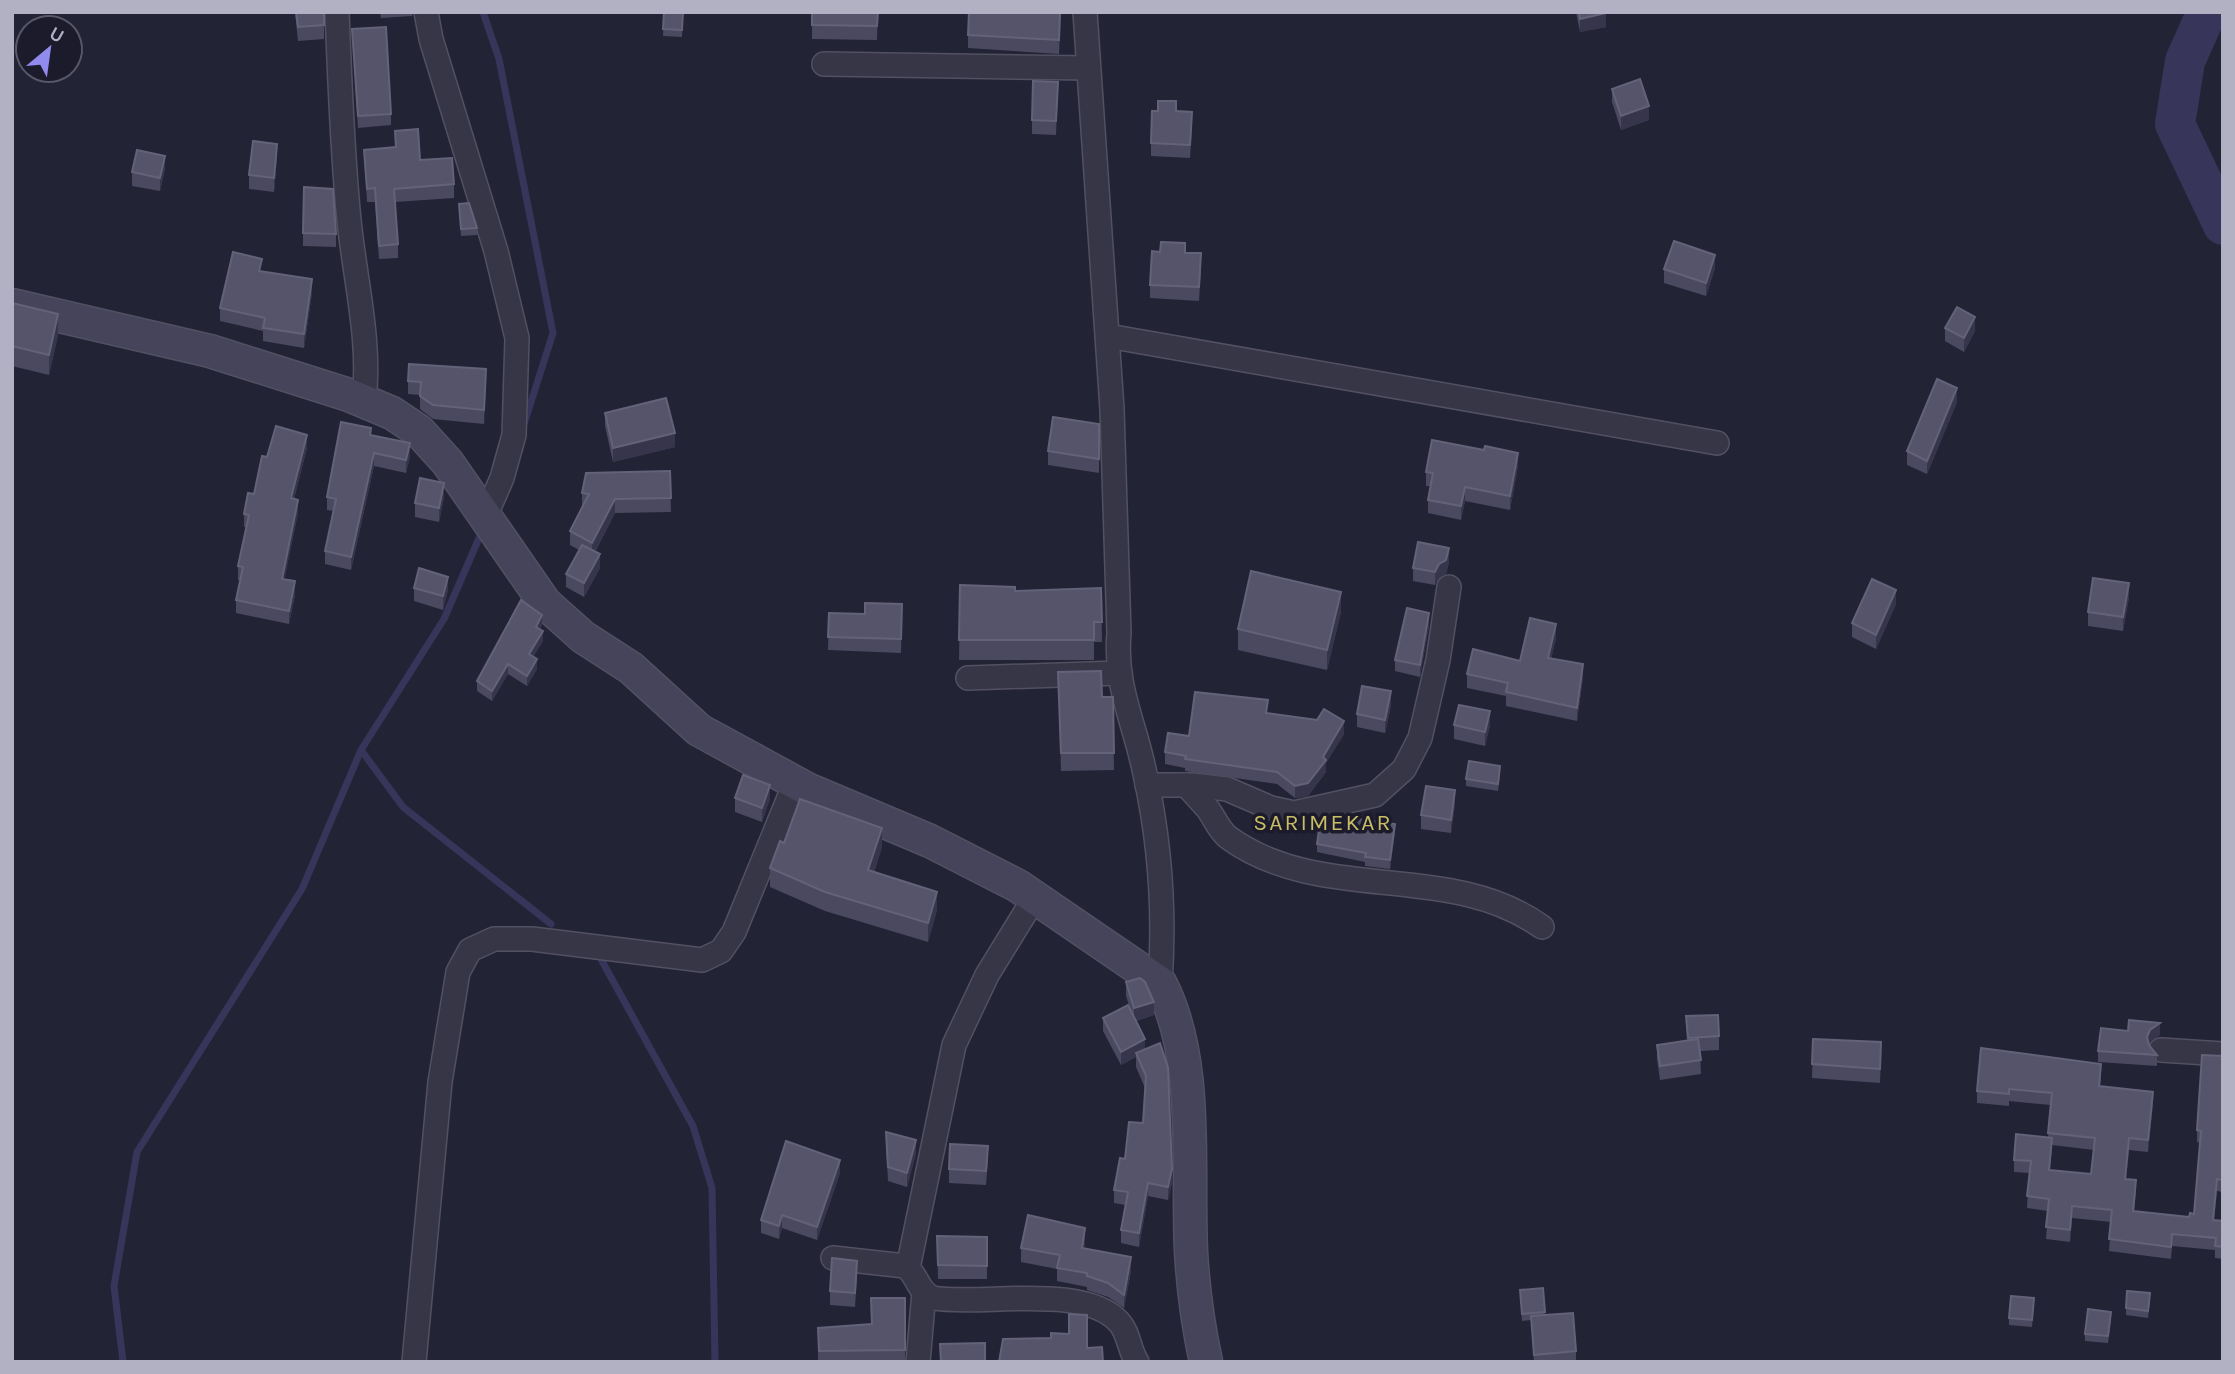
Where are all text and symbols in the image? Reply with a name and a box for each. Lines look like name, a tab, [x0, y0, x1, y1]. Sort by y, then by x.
north arrow	[14, 14, 84, 84]
text: U	[46, 22, 68, 48]
district label: SARIMEKAR	[1253, 809, 1393, 836]

